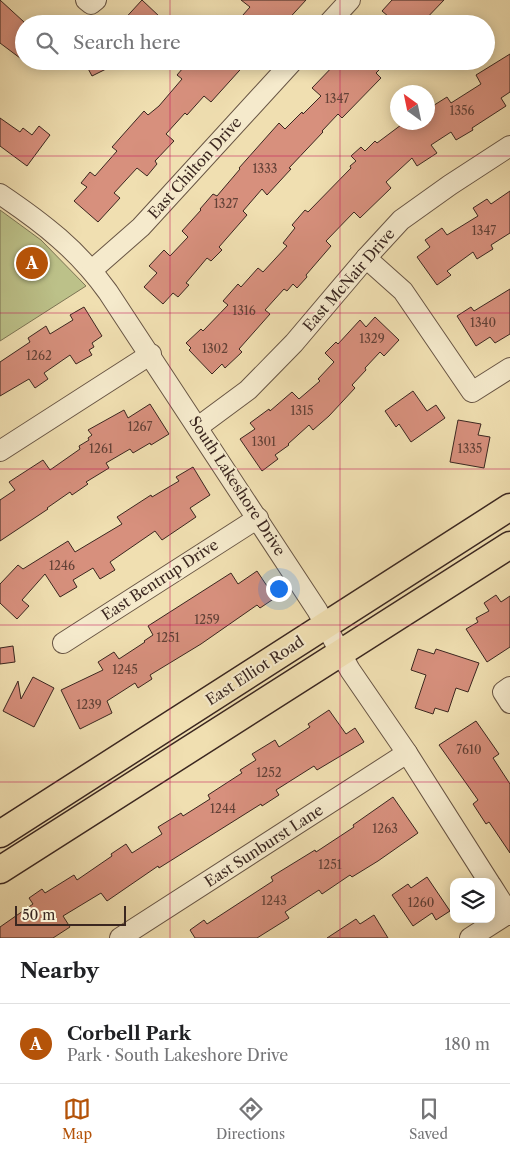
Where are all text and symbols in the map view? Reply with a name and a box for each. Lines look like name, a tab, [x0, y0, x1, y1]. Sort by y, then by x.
search box	[15, 15, 495, 70]
icon: search	[33, 29, 61, 57]
text: Search here	[73, 31, 181, 54]
north arrow	[390, 85, 435, 130]
house number: 1347	[325, 91, 349, 106]
house number: 1356	[449, 103, 475, 118]
street label: East Chilton Drive	[144, 113, 245, 223]
house number: 1333	[253, 161, 277, 176]
house number: 1327	[214, 196, 238, 211]
house number: 1347	[472, 223, 496, 238]
street label: East McNair Drive	[299, 224, 398, 335]
pin: A	[16, 244, 48, 282]
house number: 1316	[232, 303, 256, 318]
house number: 1340	[470, 315, 496, 330]
house number: 1329	[359, 331, 385, 346]
house number: 1302	[202, 341, 228, 356]
house number: 1262	[26, 348, 52, 363]
house number: 1315	[290, 403, 314, 418]
street label: South Lakeshore Drive	[185, 412, 290, 559]
house number: 1267	[128, 419, 152, 434]
house number: 1301	[252, 434, 276, 449]
house number: 1261	[89, 441, 113, 456]
house number: 1335	[458, 441, 482, 456]
street label: East Bentrup Drive	[98, 535, 222, 624]
house number: 1246	[49, 558, 75, 573]
your location	[266, 576, 292, 602]
house number: 1259	[194, 612, 220, 627]
house number: 1251	[156, 630, 180, 645]
street label: East Elliot Road	[202, 632, 307, 709]
house number: 1245	[112, 662, 138, 677]
house number: 1239	[76, 697, 102, 712]
house number: 7610	[456, 742, 482, 757]
house number: 1252	[256, 765, 282, 780]
street label: East Sunburst Lane	[201, 800, 327, 891]
house number: 1244	[210, 801, 236, 816]
house number: 1263	[372, 821, 398, 836]
house number: 1251	[318, 857, 342, 872]
map controls	[450, 878, 495, 923]
button: layers	[450, 878, 495, 923]
house number: 1243	[261, 893, 287, 908]
house number: 1260	[408, 895, 434, 910]
scale bar	[15, 903, 126, 926]
text: 50 m	[22, 906, 55, 924]
text: Nearby	[20, 958, 99, 983]
text: Corbell Park	[67, 1022, 191, 1045]
text: A	[30, 1034, 42, 1054]
text: 180 m	[444, 1034, 490, 1054]
text: Park · South Lakeshore Drive	[67, 1045, 288, 1065]
tab: Map	[62, 1095, 92, 1143]
tab: Directions	[216, 1095, 285, 1143]
tab: Saved	[409, 1095, 448, 1143]

